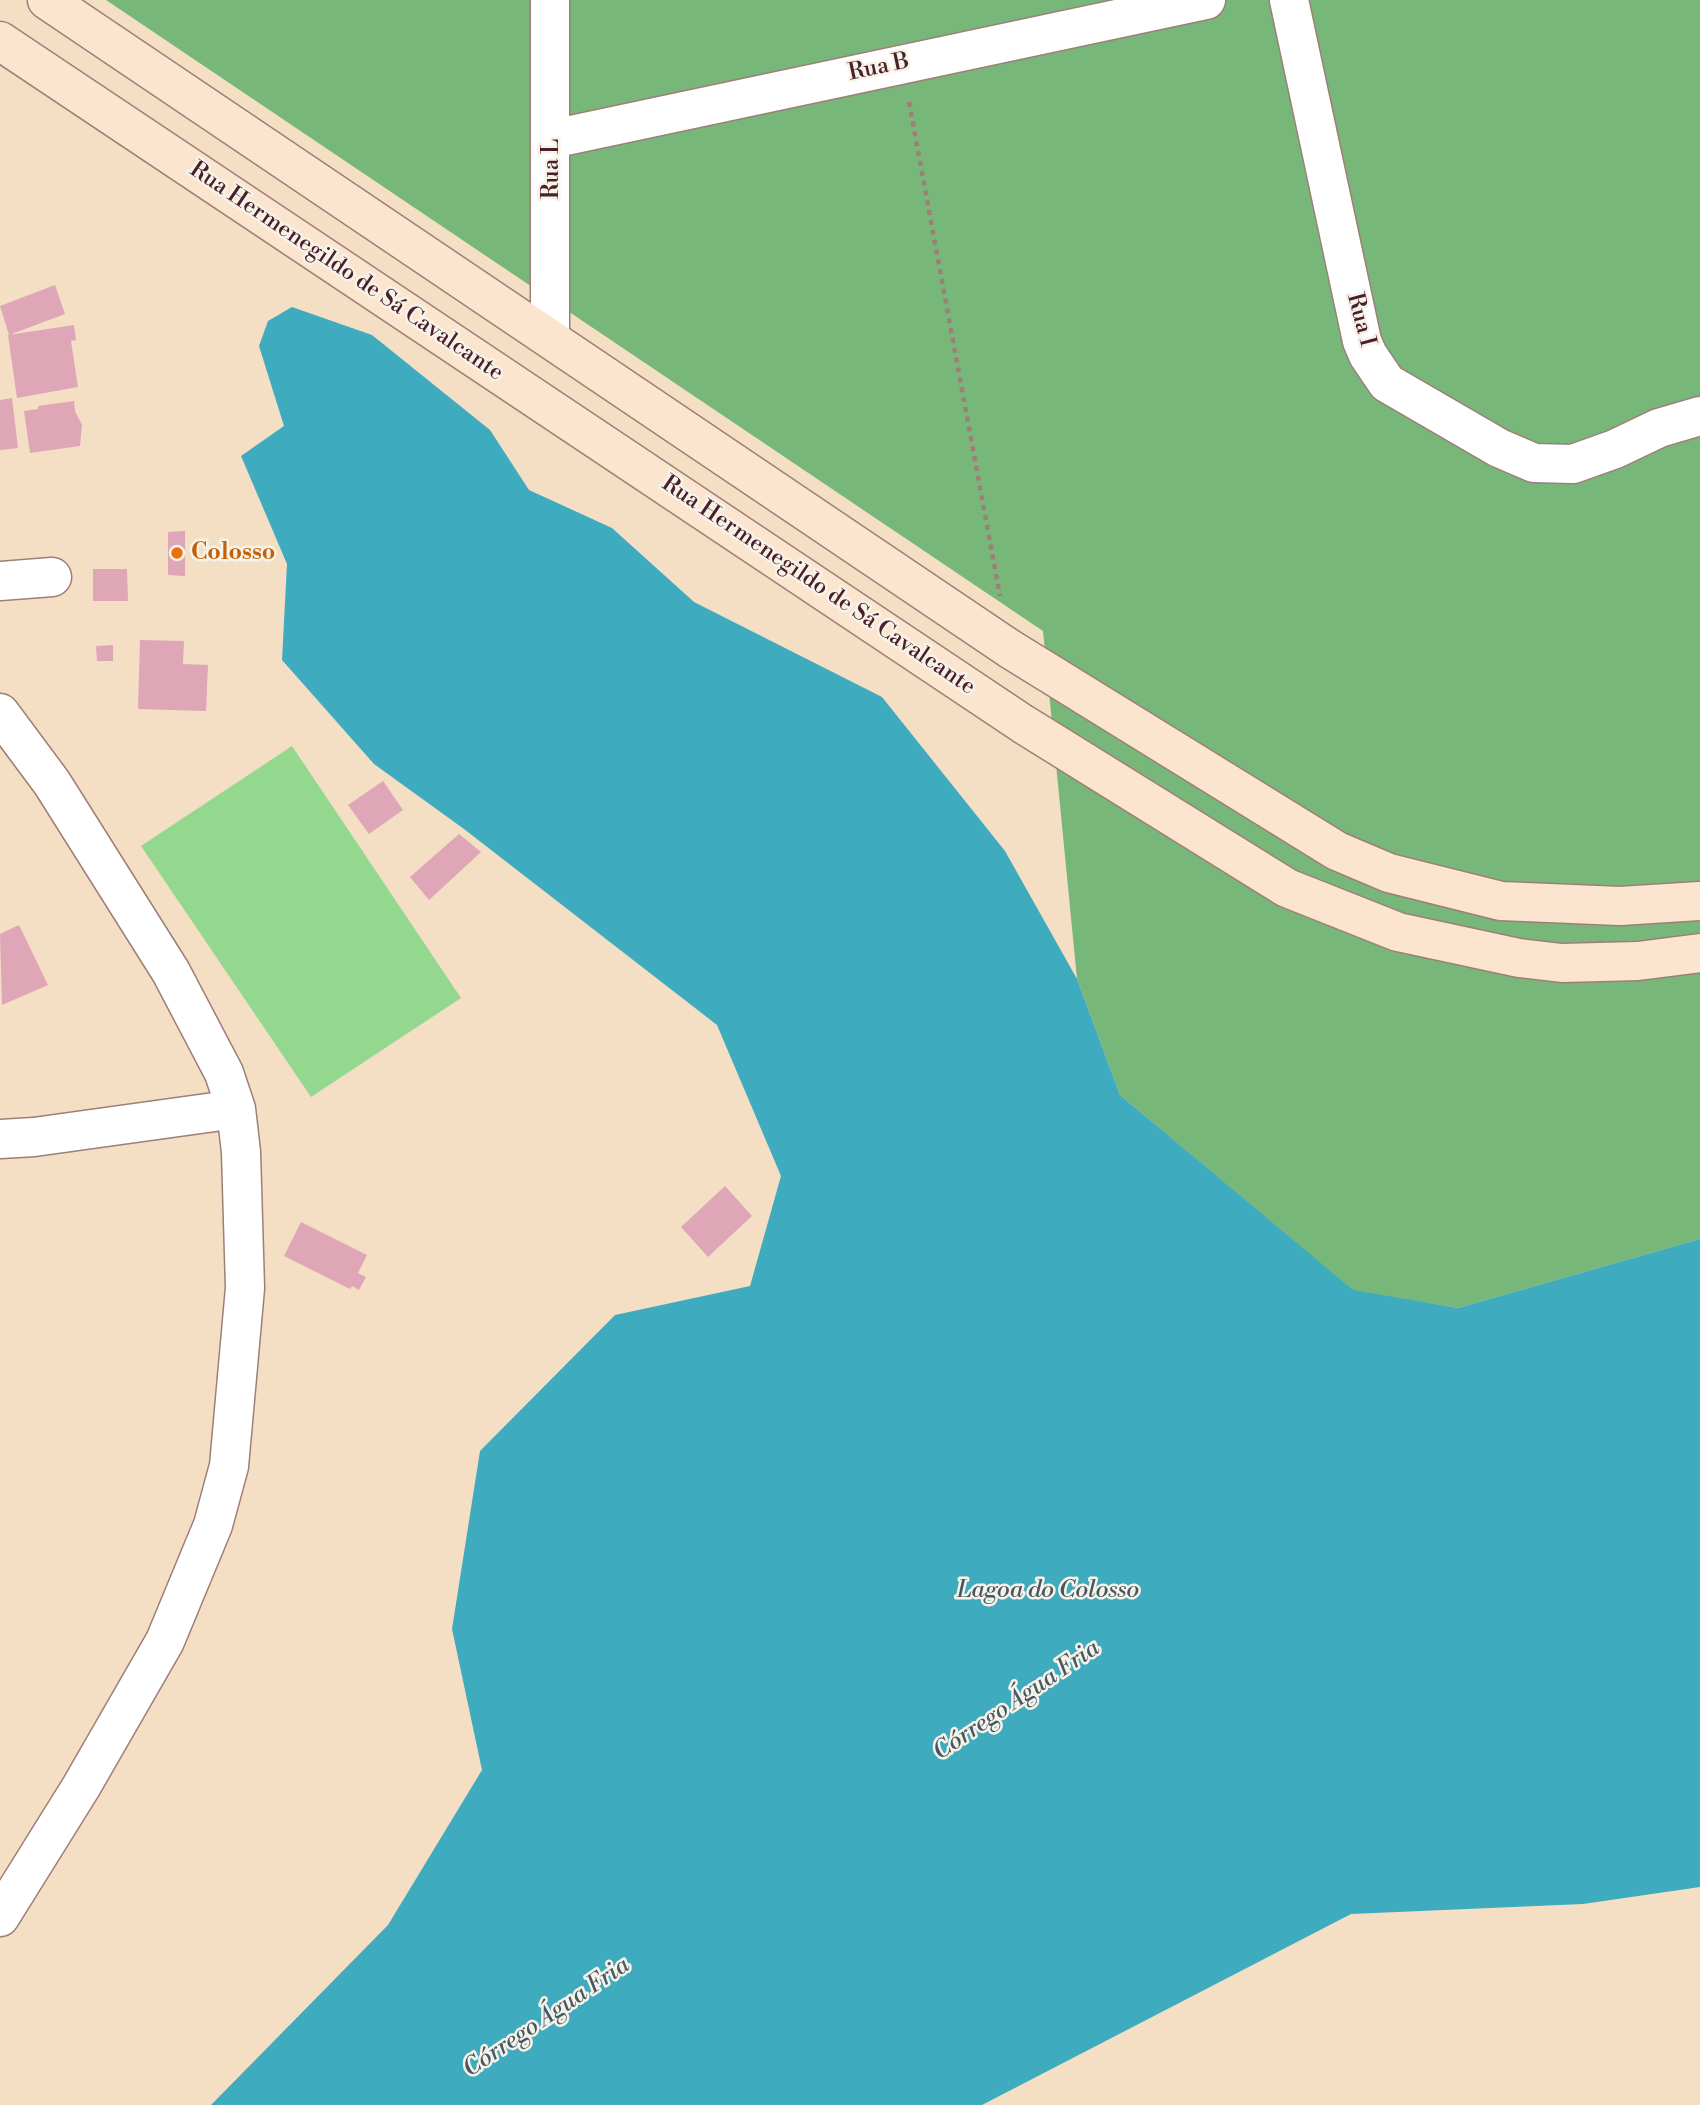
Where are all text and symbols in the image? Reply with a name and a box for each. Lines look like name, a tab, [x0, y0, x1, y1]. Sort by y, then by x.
street label: Rua B	[846, 48, 912, 88]
street label: Rua L	[538, 139, 566, 199]
street label: Rua Hermenegildo de Sá Cavalcante	[184, 156, 508, 388]
street label: Rua I	[1340, 290, 1380, 350]
street label: Rua Hermenegildo de Sá Cavalcante	[656, 470, 980, 702]
place label: Colosso	[191, 539, 275, 567]
marker: Colosso	[169, 545, 185, 561]
water label: Lagoa do Colosso	[957, 1577, 1139, 1605]
water label: Córrego Água Fria	[928, 1635, 1106, 1767]
water label: Córrego Água Fria	[458, 1952, 636, 2084]

